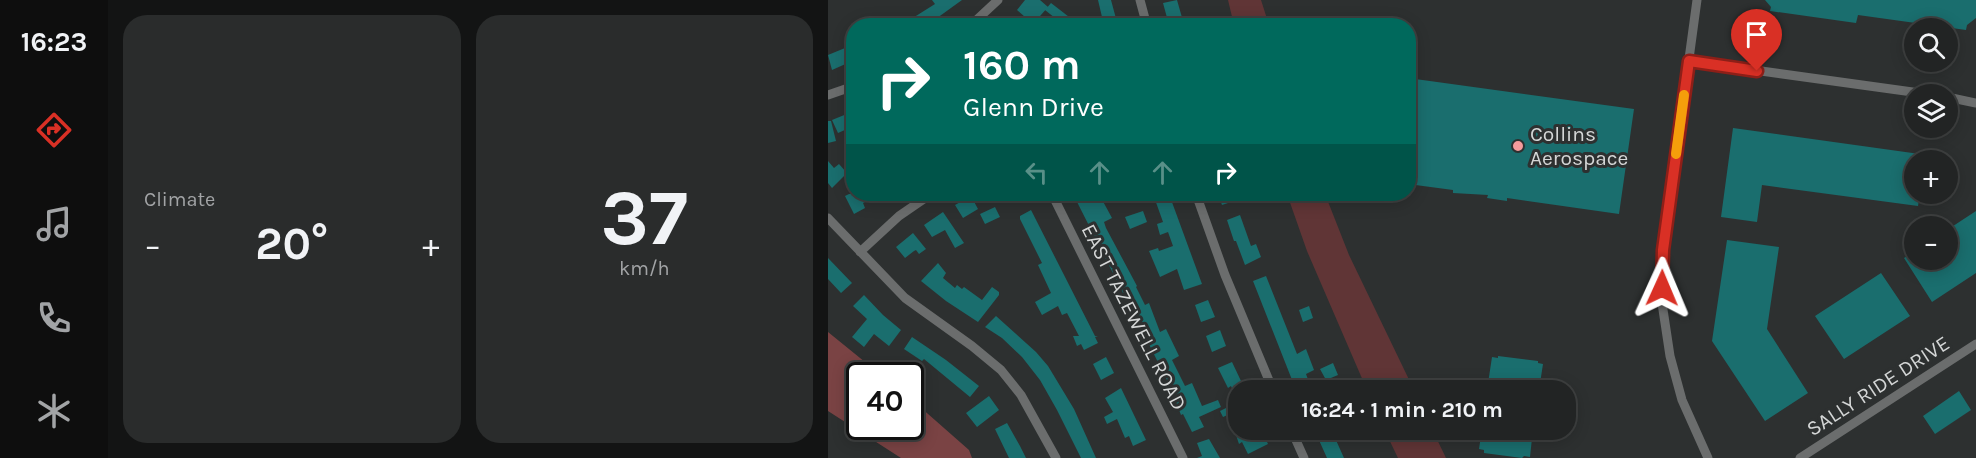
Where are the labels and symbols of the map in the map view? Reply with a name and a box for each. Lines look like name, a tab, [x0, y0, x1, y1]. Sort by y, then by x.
pin	[1731, 9, 1782, 71]
place label: Collins Aerospace	[1530, 122, 1628, 170]
marker: Collins Aerospace	[1511, 139, 1525, 153]
street label: EAST TAZEWELL ROAD	[1077, 220, 1191, 414]
position arrow	[1630, 256, 1694, 320]
street label: SALLY RIDE DRIVE	[1802, 331, 1954, 441]
speed limit sign: 40	[846, 362, 924, 440]

